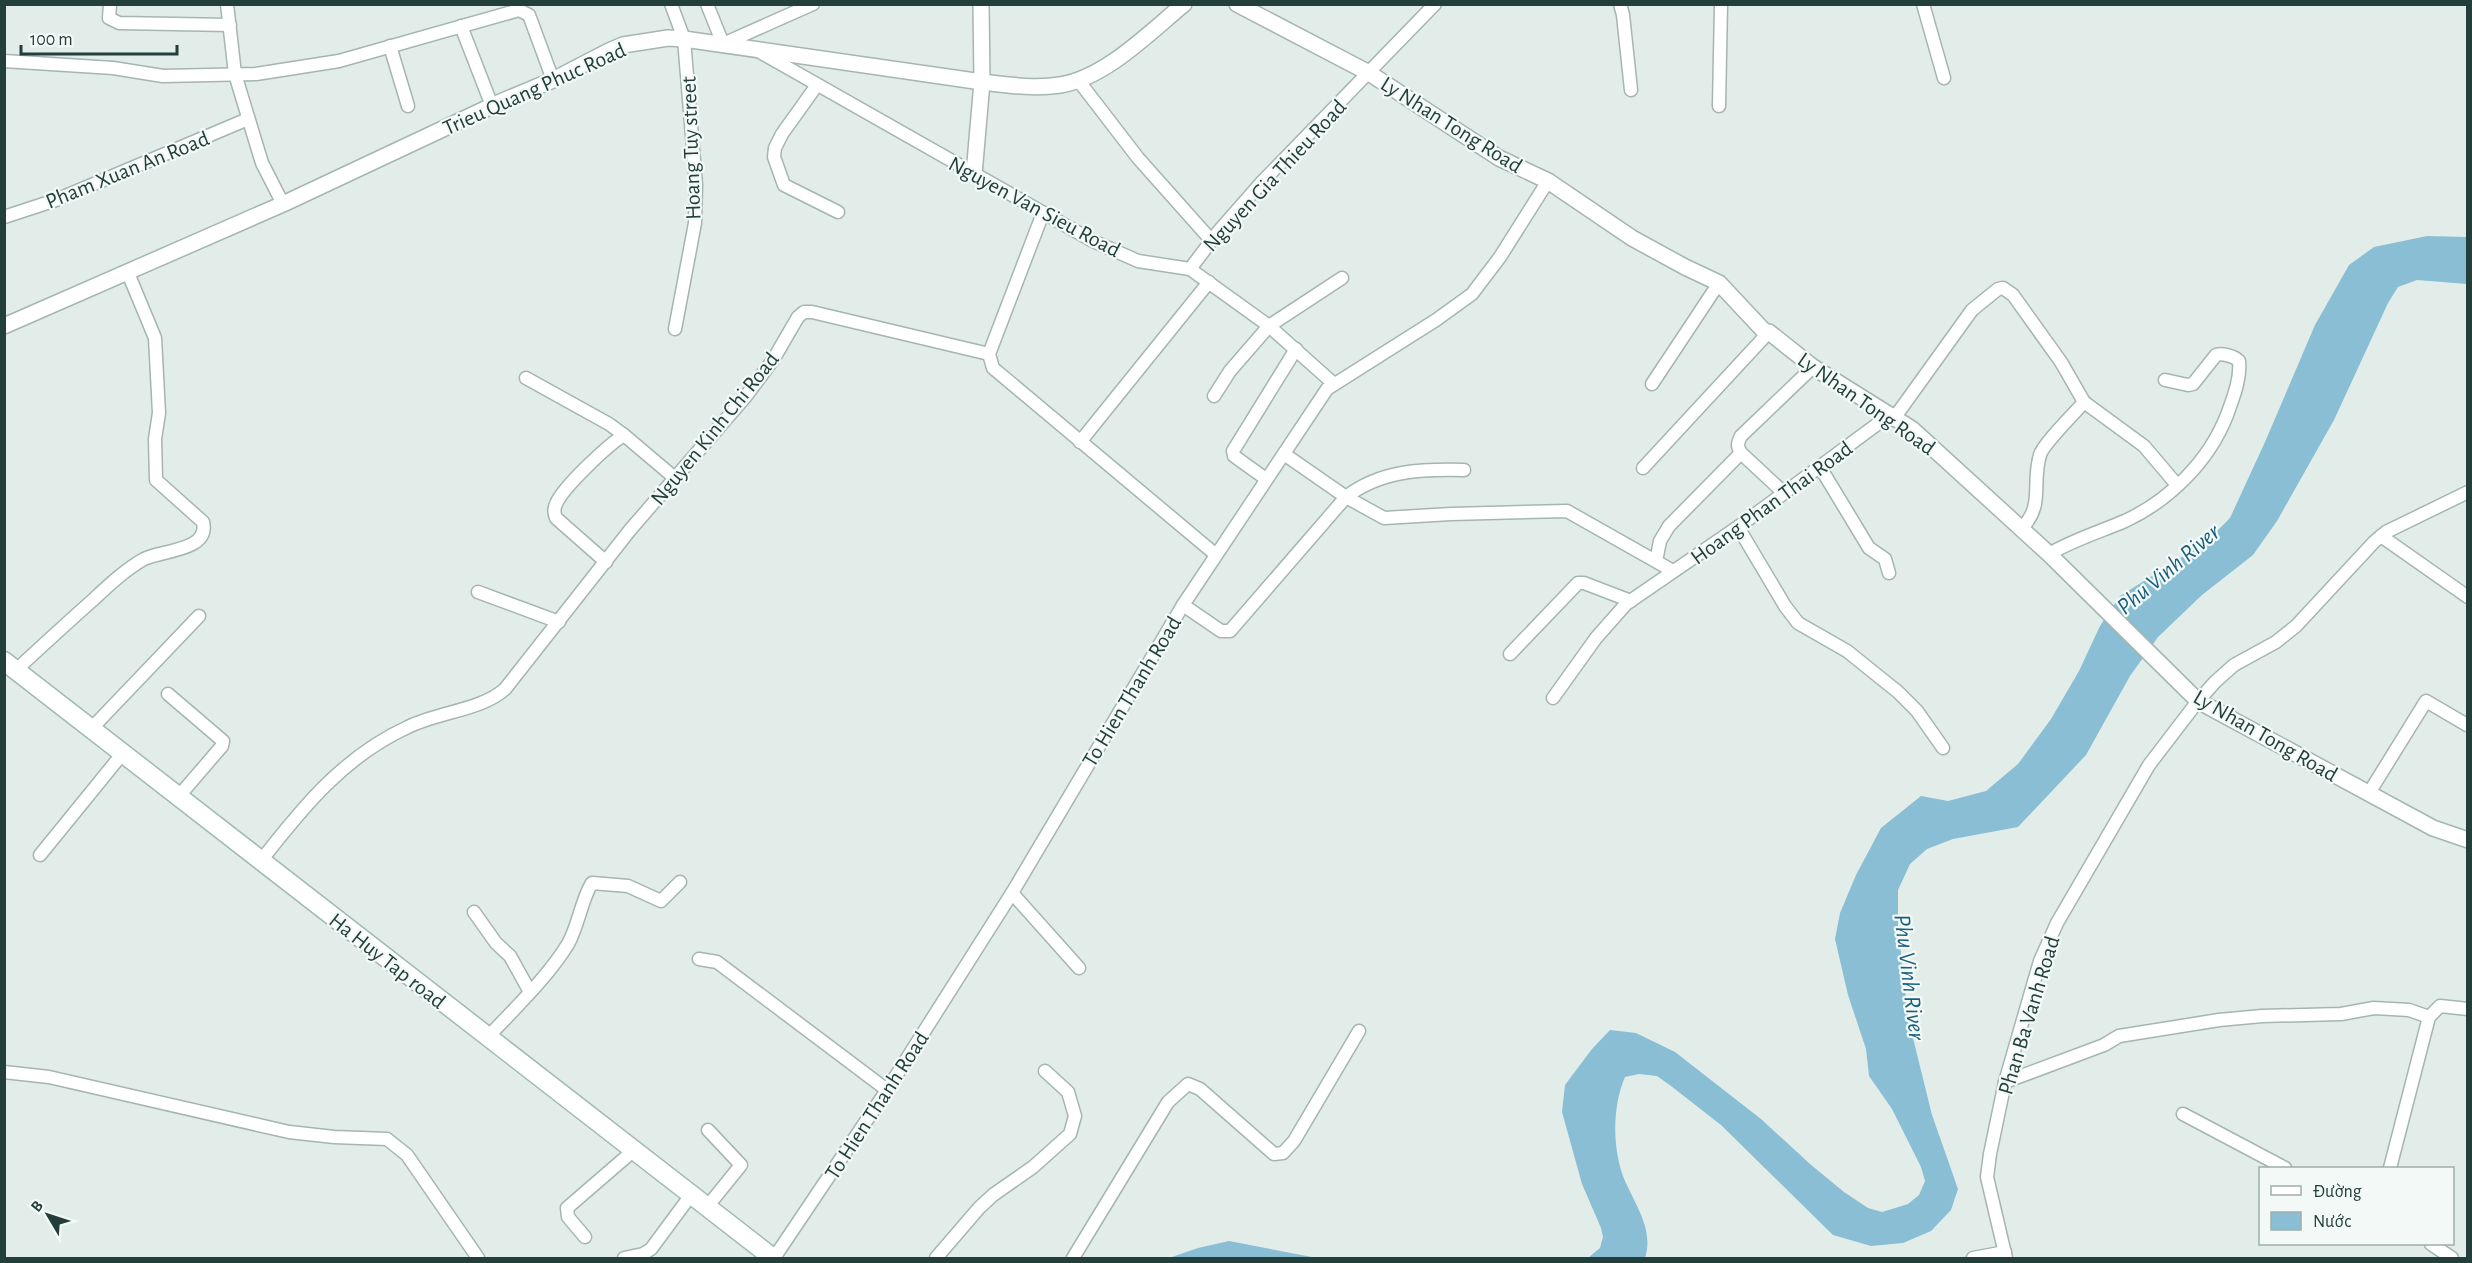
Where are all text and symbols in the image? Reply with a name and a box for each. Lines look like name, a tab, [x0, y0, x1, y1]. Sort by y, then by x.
scale bar	[21, 18, 177, 56]
text: 100 m	[30, 31, 73, 49]
street label: Trieu Quang Phuc Road	[440, 39, 629, 139]
street label: Ly Nhan Tong Road	[1377, 72, 1526, 177]
street label: Hoang Tuy street	[677, 76, 705, 220]
street label: Nguyen Gia Thieu Road	[1199, 96, 1351, 256]
street label: Pham Xuan An Road	[43, 127, 212, 213]
street label: Nguyen Van Sieu Road	[945, 152, 1124, 261]
street label: Nguyen Kinh Chi Road	[647, 348, 783, 509]
street label: Ly Nhan Tong Road	[1794, 348, 1939, 459]
street label: Hoang Phan Thai Road	[1687, 437, 1856, 569]
water label: Phu Vinh River	[2113, 519, 2226, 620]
street label: To Hien Thanh Road	[1078, 612, 1185, 771]
street label: Ly Nhan Tong Road	[2190, 686, 2341, 786]
street label: Ha Huy Tap road	[325, 909, 450, 1013]
water label: Phu Vinh River	[1889, 913, 1929, 1042]
street label: Phan Ba Vanh Road	[1994, 933, 2064, 1097]
street label: To Hien Thanh Road	[821, 1028, 933, 1183]
legend	[2259, 1167, 2454, 1245]
text: Đường	[2313, 1183, 2362, 1201]
north arrow	[18, 1185, 78, 1245]
text: B	[28, 1198, 46, 1215]
text: Nước	[2313, 1213, 2351, 1231]

